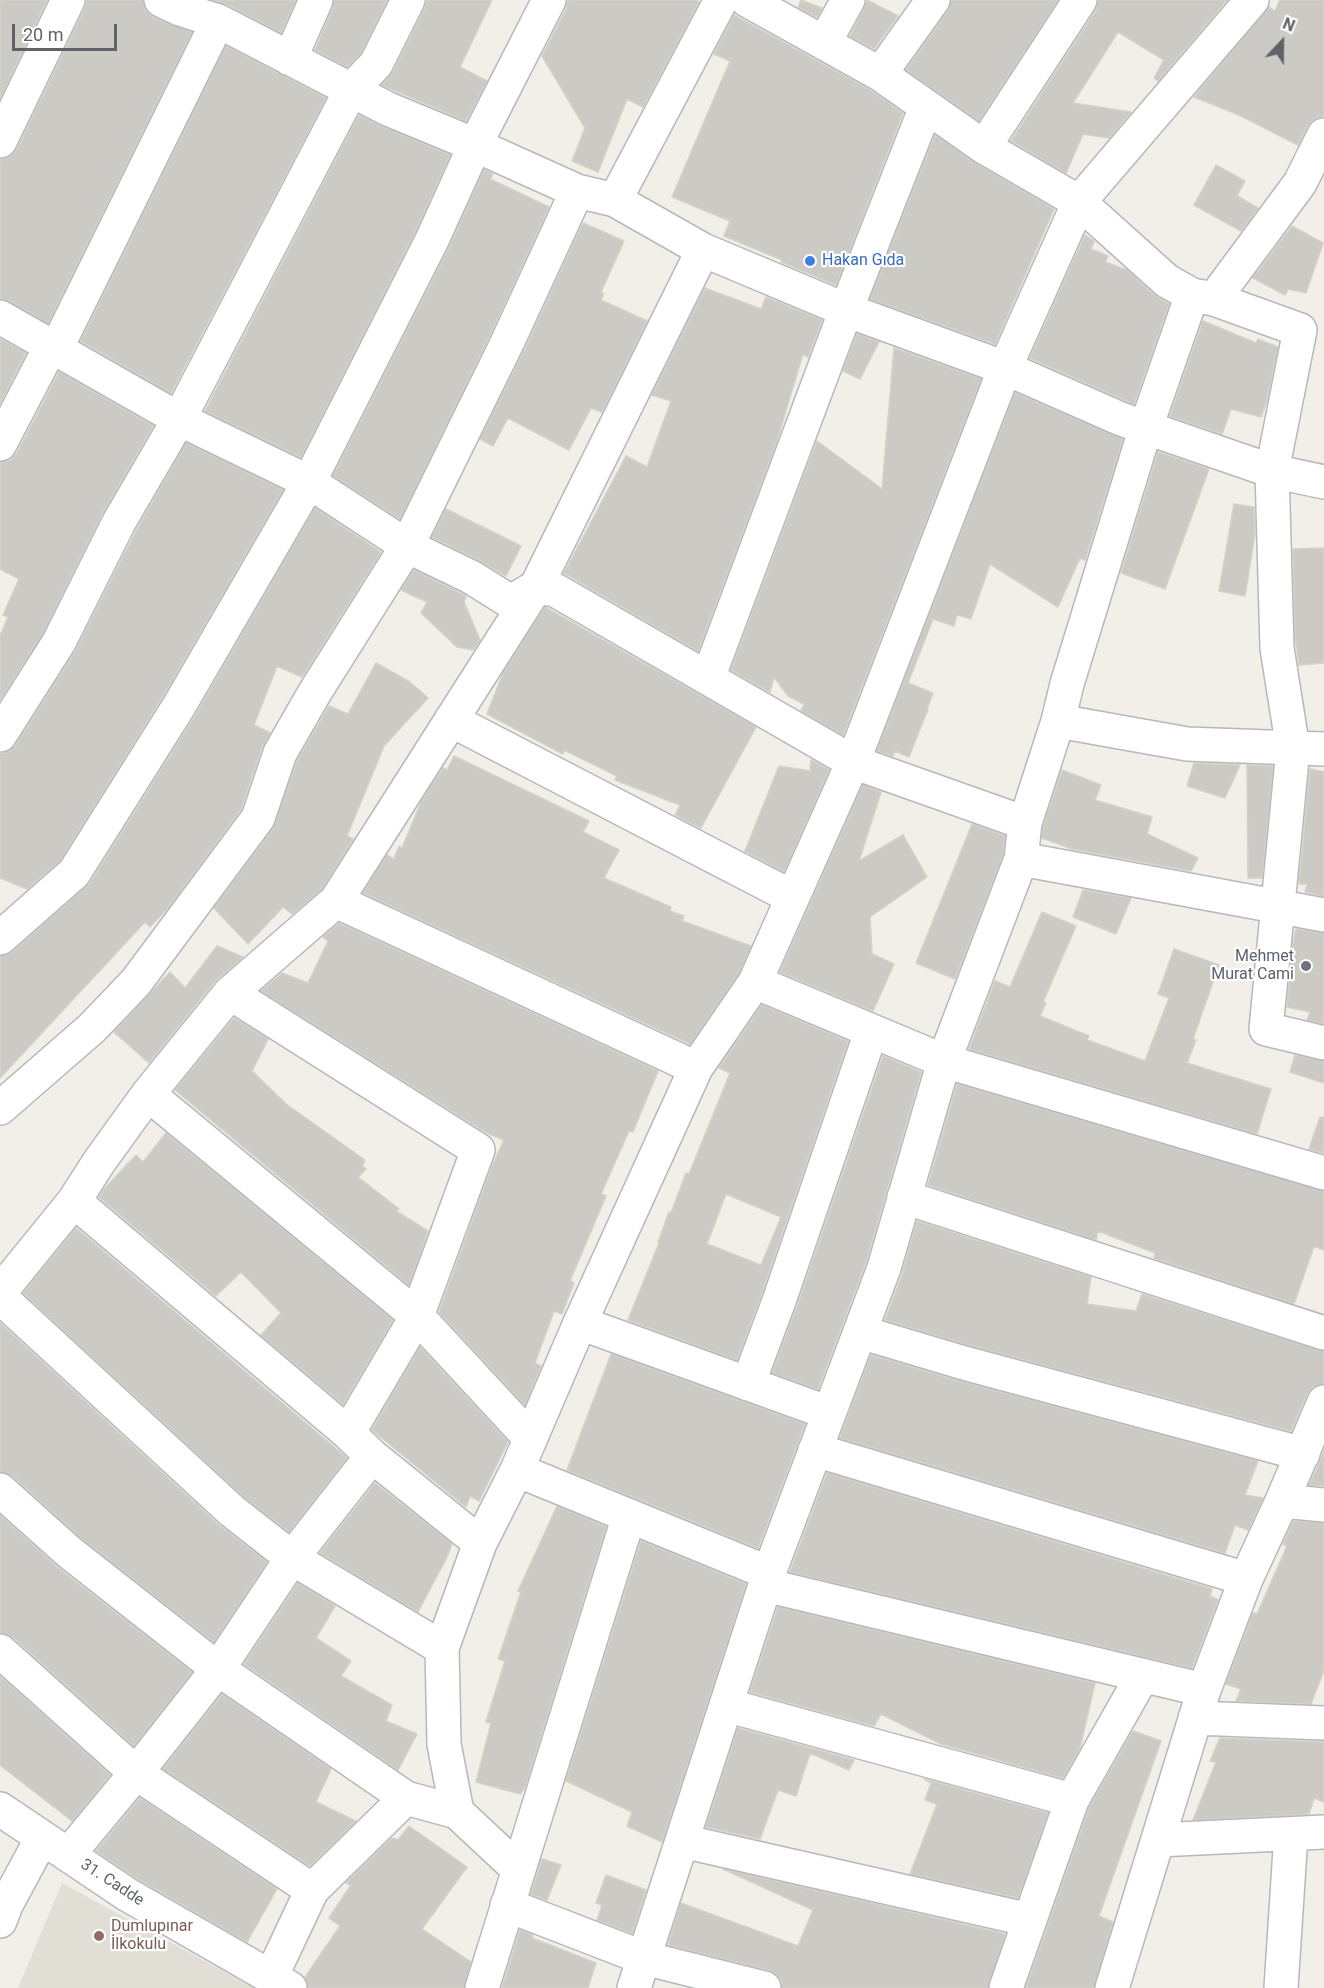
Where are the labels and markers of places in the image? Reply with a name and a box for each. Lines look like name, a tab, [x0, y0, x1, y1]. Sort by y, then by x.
place label: Hakan Gıda	[822, 251, 904, 271]
marker: Hakan Gıda	[803, 254, 817, 268]
place label: Mehmet Murat Cami	[1211, 947, 1294, 985]
marker: Mehmet Murat Cami	[1299, 959, 1313, 973]
place label: Dumlupınar İlkokulu	[111, 1917, 193, 1955]
marker: Dumlupınar İlkokulu	[92, 1929, 106, 1943]

